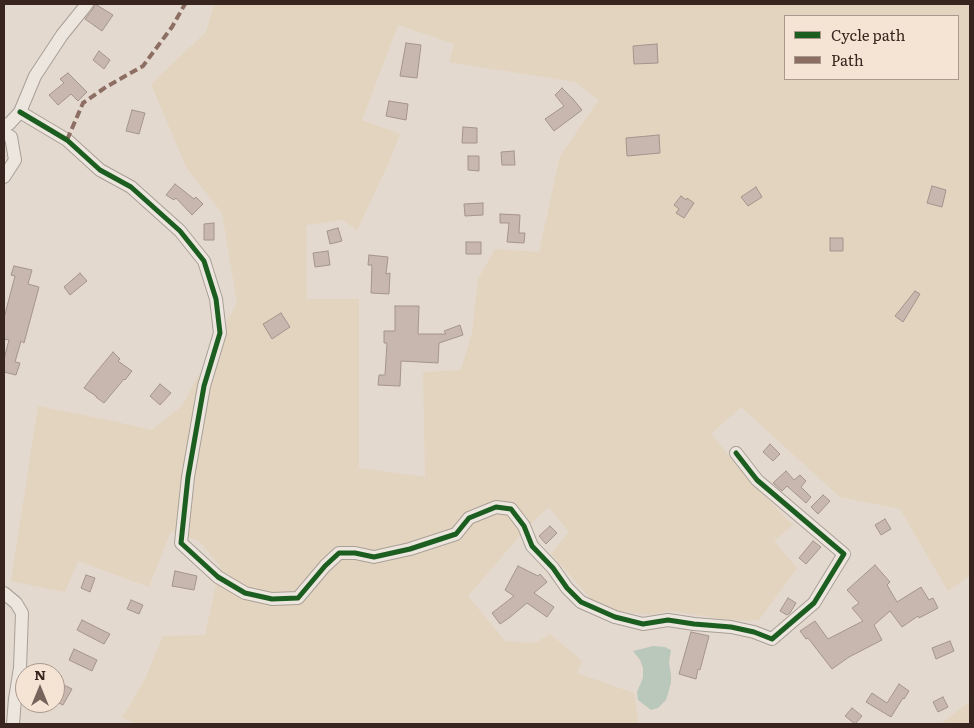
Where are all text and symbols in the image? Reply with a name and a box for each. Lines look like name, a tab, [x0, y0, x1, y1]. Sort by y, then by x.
legend	[784, 15, 959, 80]
text: Cycle path	[831, 23, 905, 46]
text: Path	[831, 48, 864, 71]
north arrow	[15, 663, 65, 713]
text: N	[34, 664, 46, 684]

